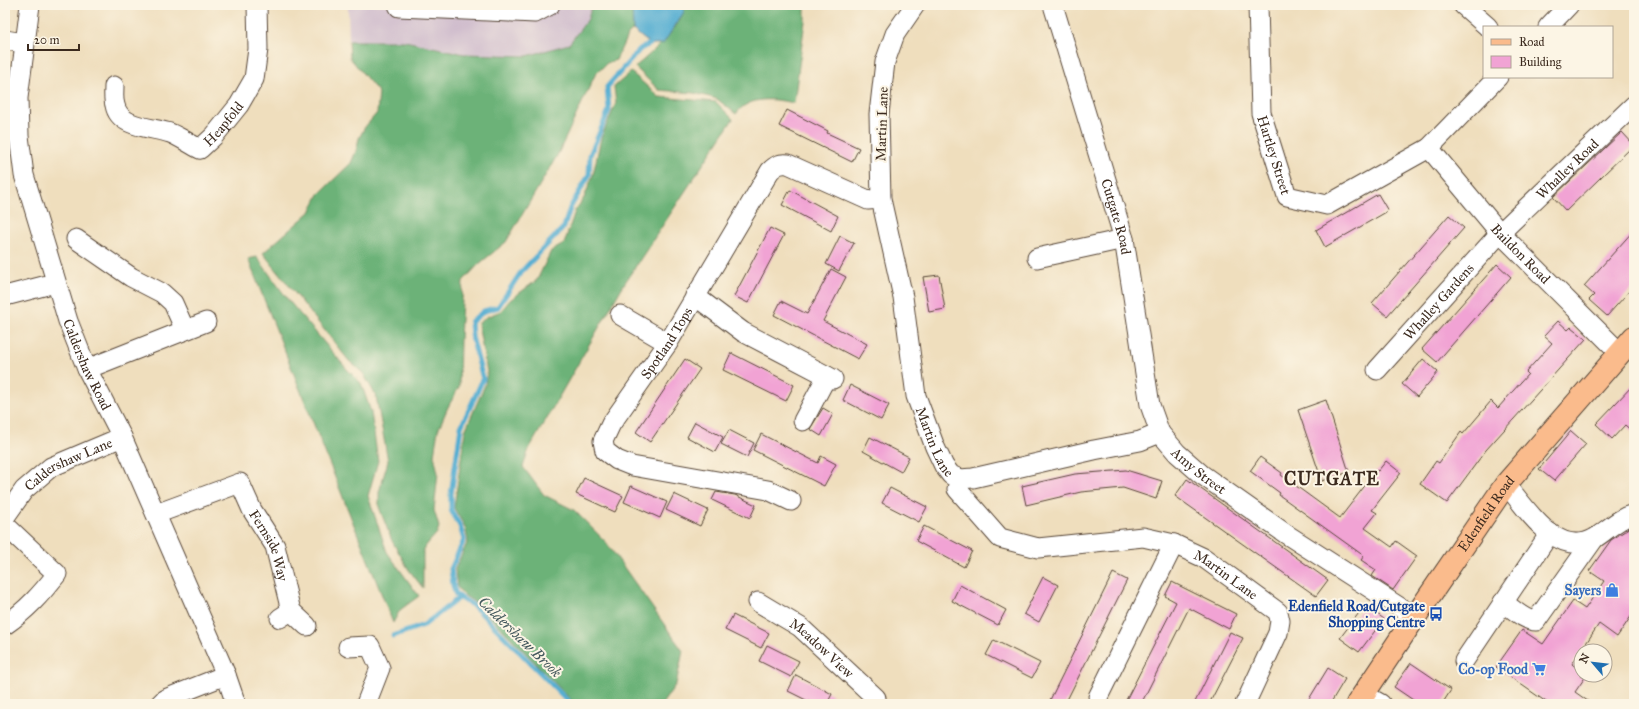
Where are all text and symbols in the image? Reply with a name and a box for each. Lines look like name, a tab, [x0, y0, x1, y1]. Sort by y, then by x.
scale bar	[28, 26, 79, 52]
legend	[1483, 26, 1613, 78]
text: 20 m	[34, 33, 60, 47]
text: Road	[1519, 35, 1545, 49]
text: Building	[1519, 55, 1562, 70]
street label: Martin Lane	[872, 86, 892, 162]
street label: Heapfold	[200, 98, 247, 150]
street label: Hartley Street	[1254, 113, 1295, 197]
street label: Whalley Road	[1532, 135, 1602, 203]
street label: Cutgate Road	[1098, 177, 1135, 256]
street label: Baildon Road	[1487, 220, 1554, 287]
street label: Whalley Gardens	[1400, 260, 1477, 343]
street label: Spotland Tops	[637, 304, 696, 382]
street label: Caldershaw Road	[59, 316, 115, 413]
street label: Martin Lane	[912, 404, 958, 480]
street label: Caldershaw Lane	[21, 434, 115, 495]
street label: Amy Street	[1167, 443, 1230, 498]
district label: CUTGATE	[1284, 468, 1380, 490]
street label: Edenfield Road	[1454, 472, 1518, 555]
street label: Fernside Way	[246, 507, 292, 583]
street label: Martin Lane	[1191, 546, 1261, 603]
place label: Sayers	[1565, 582, 1601, 600]
shop icon: Sayers	[1604, 582, 1620, 598]
water label: Caldershaw Brook	[475, 593, 566, 681]
place label: Edenfield Road/Cutgate Shopping Centre	[1288, 598, 1425, 632]
bus stop icon: Edenfield Road/Cutgate Shopping Centre	[1428, 606, 1444, 622]
street label: Meadow View	[787, 614, 858, 682]
north arrow	[1573, 643, 1613, 683]
text: N	[1577, 651, 1593, 666]
place label: Co-op Food	[1458, 661, 1529, 679]
supermarket icon: Co-op Food	[1531, 661, 1547, 677]

